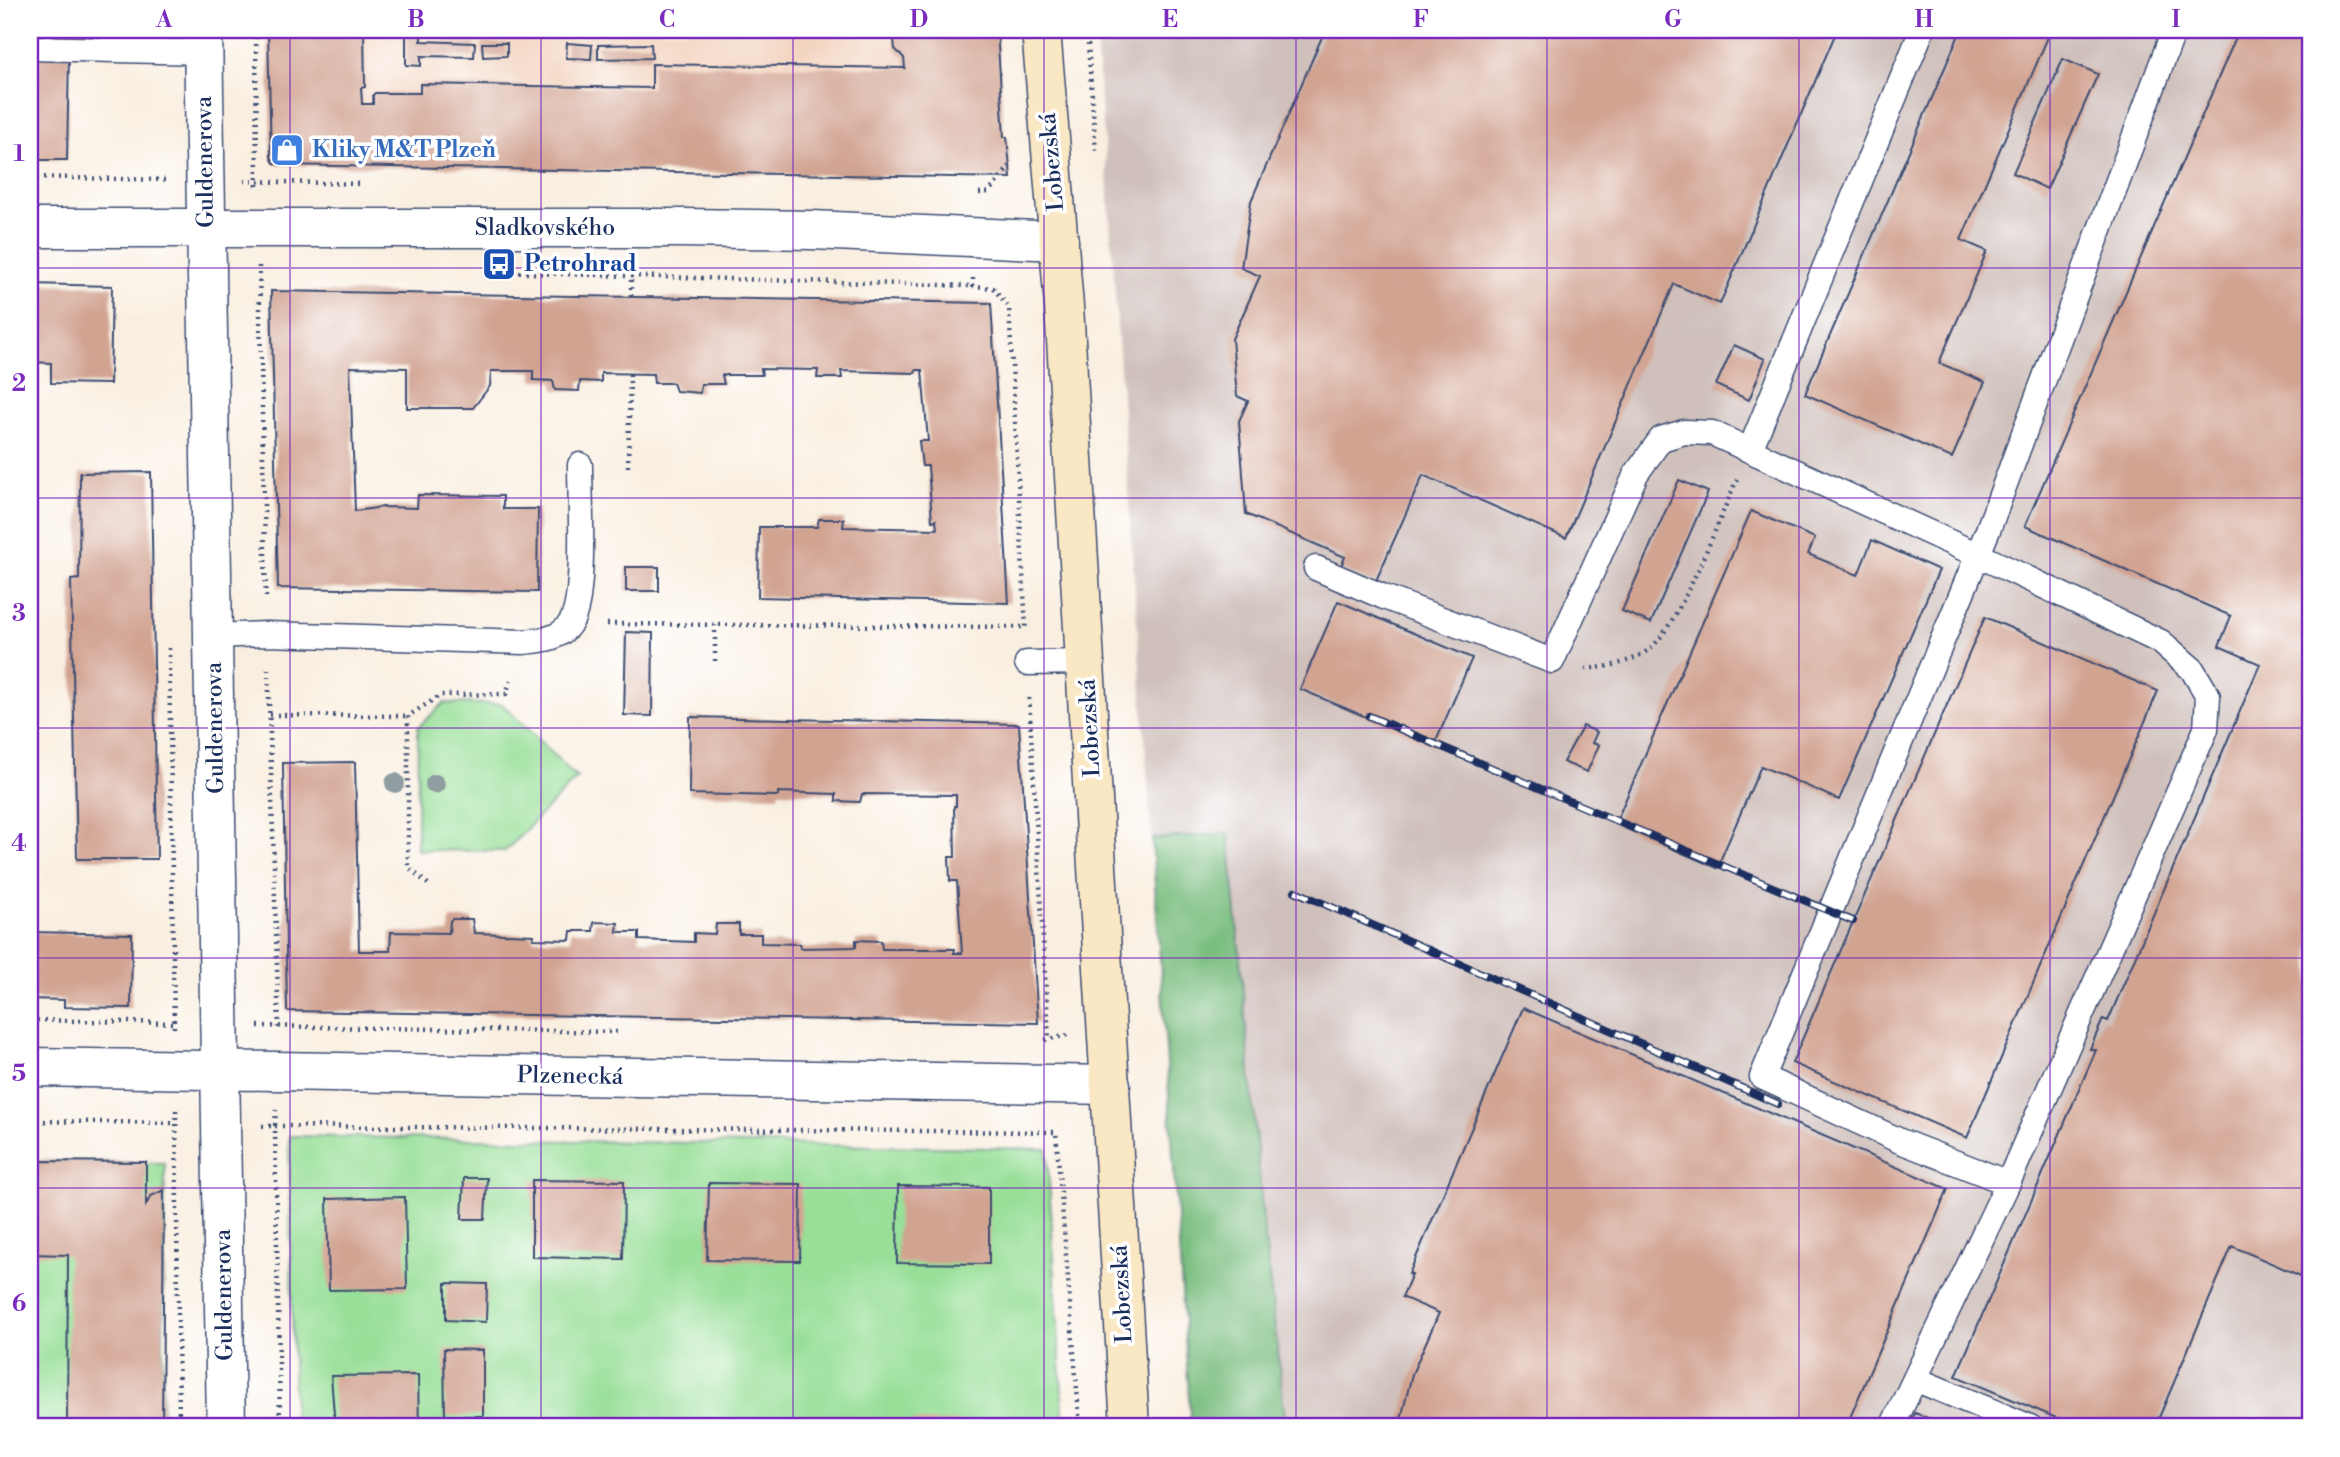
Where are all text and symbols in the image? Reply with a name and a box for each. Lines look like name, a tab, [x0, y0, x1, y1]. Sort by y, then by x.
text: A	[155, 6, 173, 34]
text: B	[407, 6, 425, 34]
text: C	[659, 6, 675, 34]
text: D	[910, 6, 928, 34]
text: E	[1162, 6, 1178, 34]
text: F	[1413, 6, 1429, 34]
text: G	[1664, 6, 1682, 34]
text: H	[1915, 6, 1934, 34]
text: I	[2172, 6, 2181, 34]
street label: Guldenerova	[190, 95, 220, 228]
street label: Lobezská	[1034, 111, 1070, 212]
shop icon: Kliky M&T Plzeň	[268, 131, 306, 169]
place label: Kliky M&T Plzeň	[312, 136, 496, 164]
text: 1	[13, 140, 25, 168]
street label: Sladkovského	[475, 214, 615, 242]
bus stop icon: Petrohrad	[480, 245, 518, 283]
place label: Petrohrad	[524, 250, 637, 278]
text: 2	[12, 370, 26, 398]
text: 3	[12, 600, 26, 628]
street label: Guldenerova	[200, 661, 230, 794]
street label: Lobezská	[1073, 678, 1107, 778]
text: 4	[11, 830, 27, 858]
text: 5	[12, 1060, 26, 1088]
street label: Plzenecká	[517, 1061, 624, 1091]
street label: Guldenerova	[209, 1228, 239, 1361]
street label: Lobezská	[1105, 1244, 1139, 1344]
text: 6	[12, 1290, 26, 1318]

